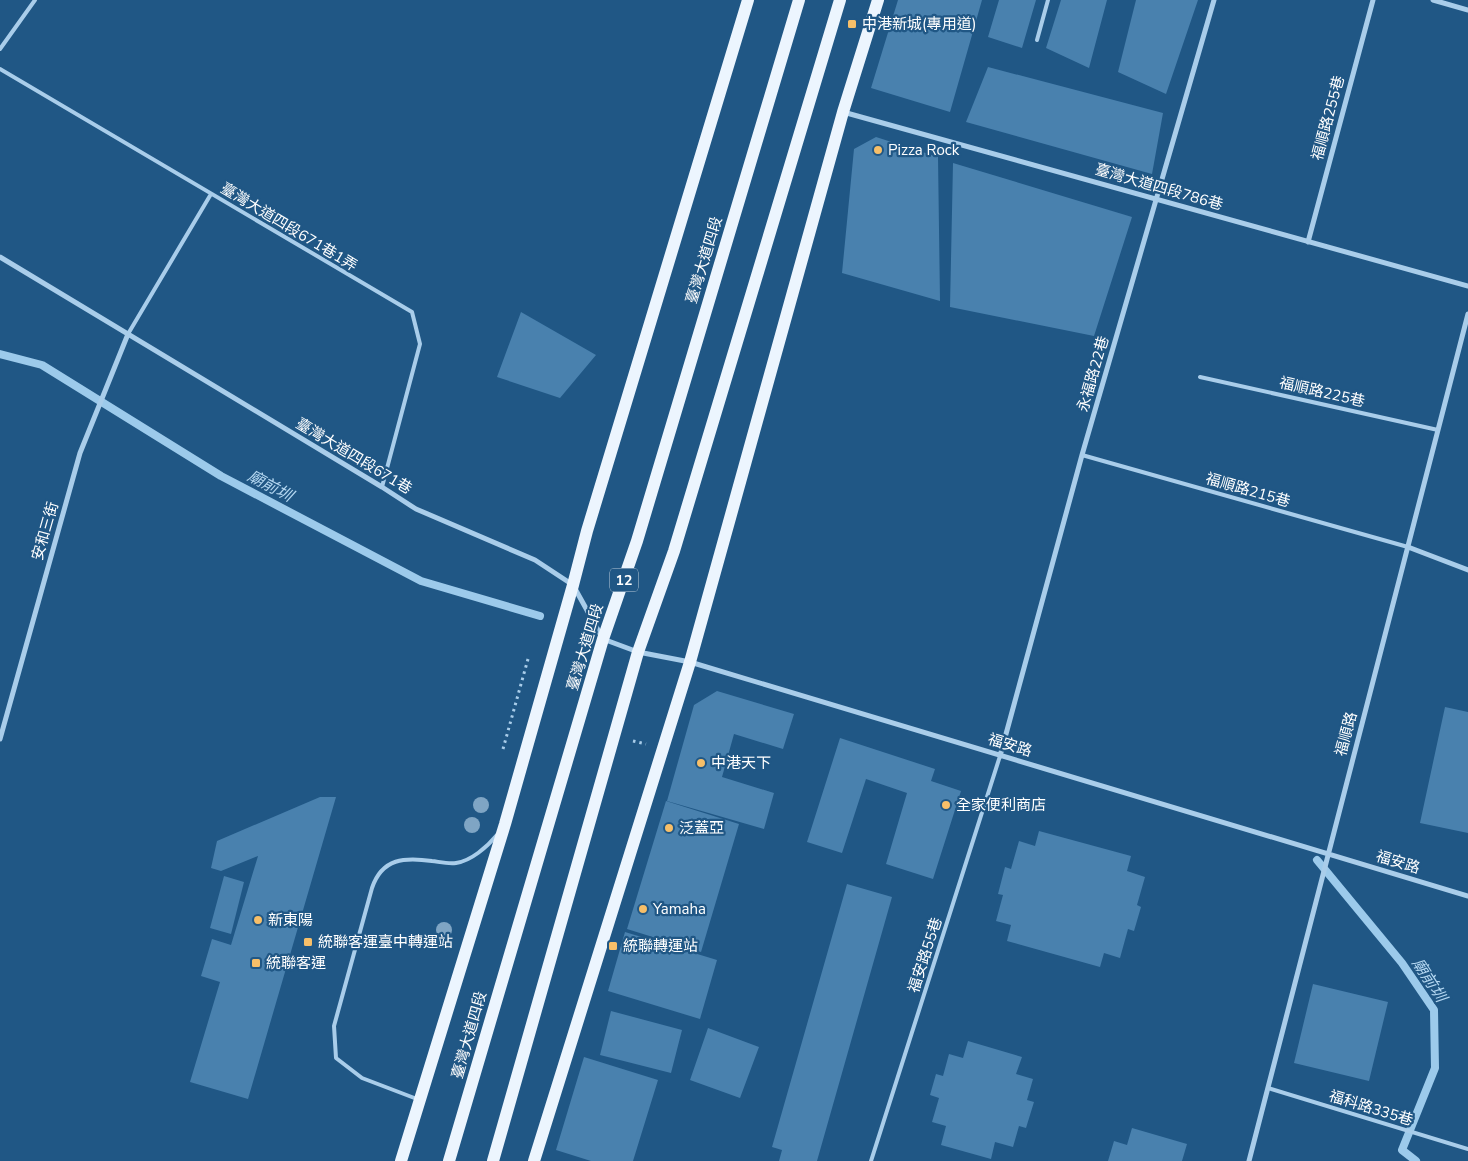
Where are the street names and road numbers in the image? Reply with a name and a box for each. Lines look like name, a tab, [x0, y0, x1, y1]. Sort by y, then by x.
street label: 福順路255巷	[1307, 73, 1349, 163]
street label: 臺灣大道四段786巷	[1093, 159, 1225, 215]
street label: 臺灣大道四段671巷1弄	[217, 178, 361, 276]
street label: 臺灣大道四段	[681, 214, 727, 306]
street label: 永福路22巷	[1073, 334, 1113, 414]
street label: 福順路225巷	[1277, 372, 1367, 412]
street label: 臺灣大道四段671巷	[292, 413, 416, 499]
street label: 福順路215巷	[1203, 468, 1293, 512]
street label: 安和三街	[27, 499, 63, 563]
road number: 12	[610, 568, 638, 592]
street label: 臺灣大道四段	[562, 601, 608, 693]
street label: 福順路	[1331, 710, 1361, 758]
street label: 福安路	[986, 729, 1034, 761]
street label: 福安路	[1374, 846, 1422, 878]
street label: 福安路55巷	[903, 915, 947, 995]
street label: 臺灣大道四段	[447, 989, 491, 1081]
street label: 福科路335巷	[1326, 1086, 1416, 1130]

